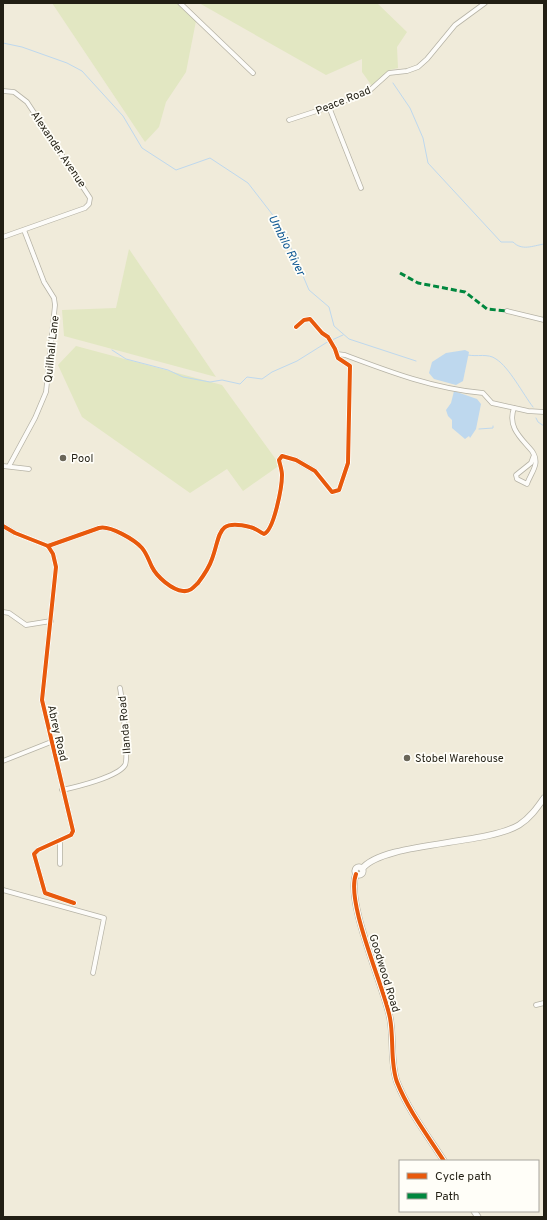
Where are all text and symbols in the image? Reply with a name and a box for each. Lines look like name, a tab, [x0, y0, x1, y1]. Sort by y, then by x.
street label: Peace Road	[314, 84, 373, 118]
street label: Alexander Avenue	[27, 109, 89, 190]
water label: Umbilo River	[264, 212, 309, 280]
street label: Quillhall Lane	[42, 315, 62, 383]
place label: Pool	[71, 452, 93, 466]
marker: Pool	[58, 453, 68, 463]
street label: Ilanda Road	[115, 695, 135, 755]
street label: Abrey Road	[44, 704, 70, 763]
place label: Stobel Warehouse	[415, 752, 504, 766]
marker: Stobel Warehouse	[402, 753, 412, 763]
street label: Goodwood Road	[366, 933, 403, 1014]
legend	[399, 1160, 539, 1212]
text: Cycle path	[435, 1169, 492, 1185]
text: Path	[435, 1189, 460, 1205]

